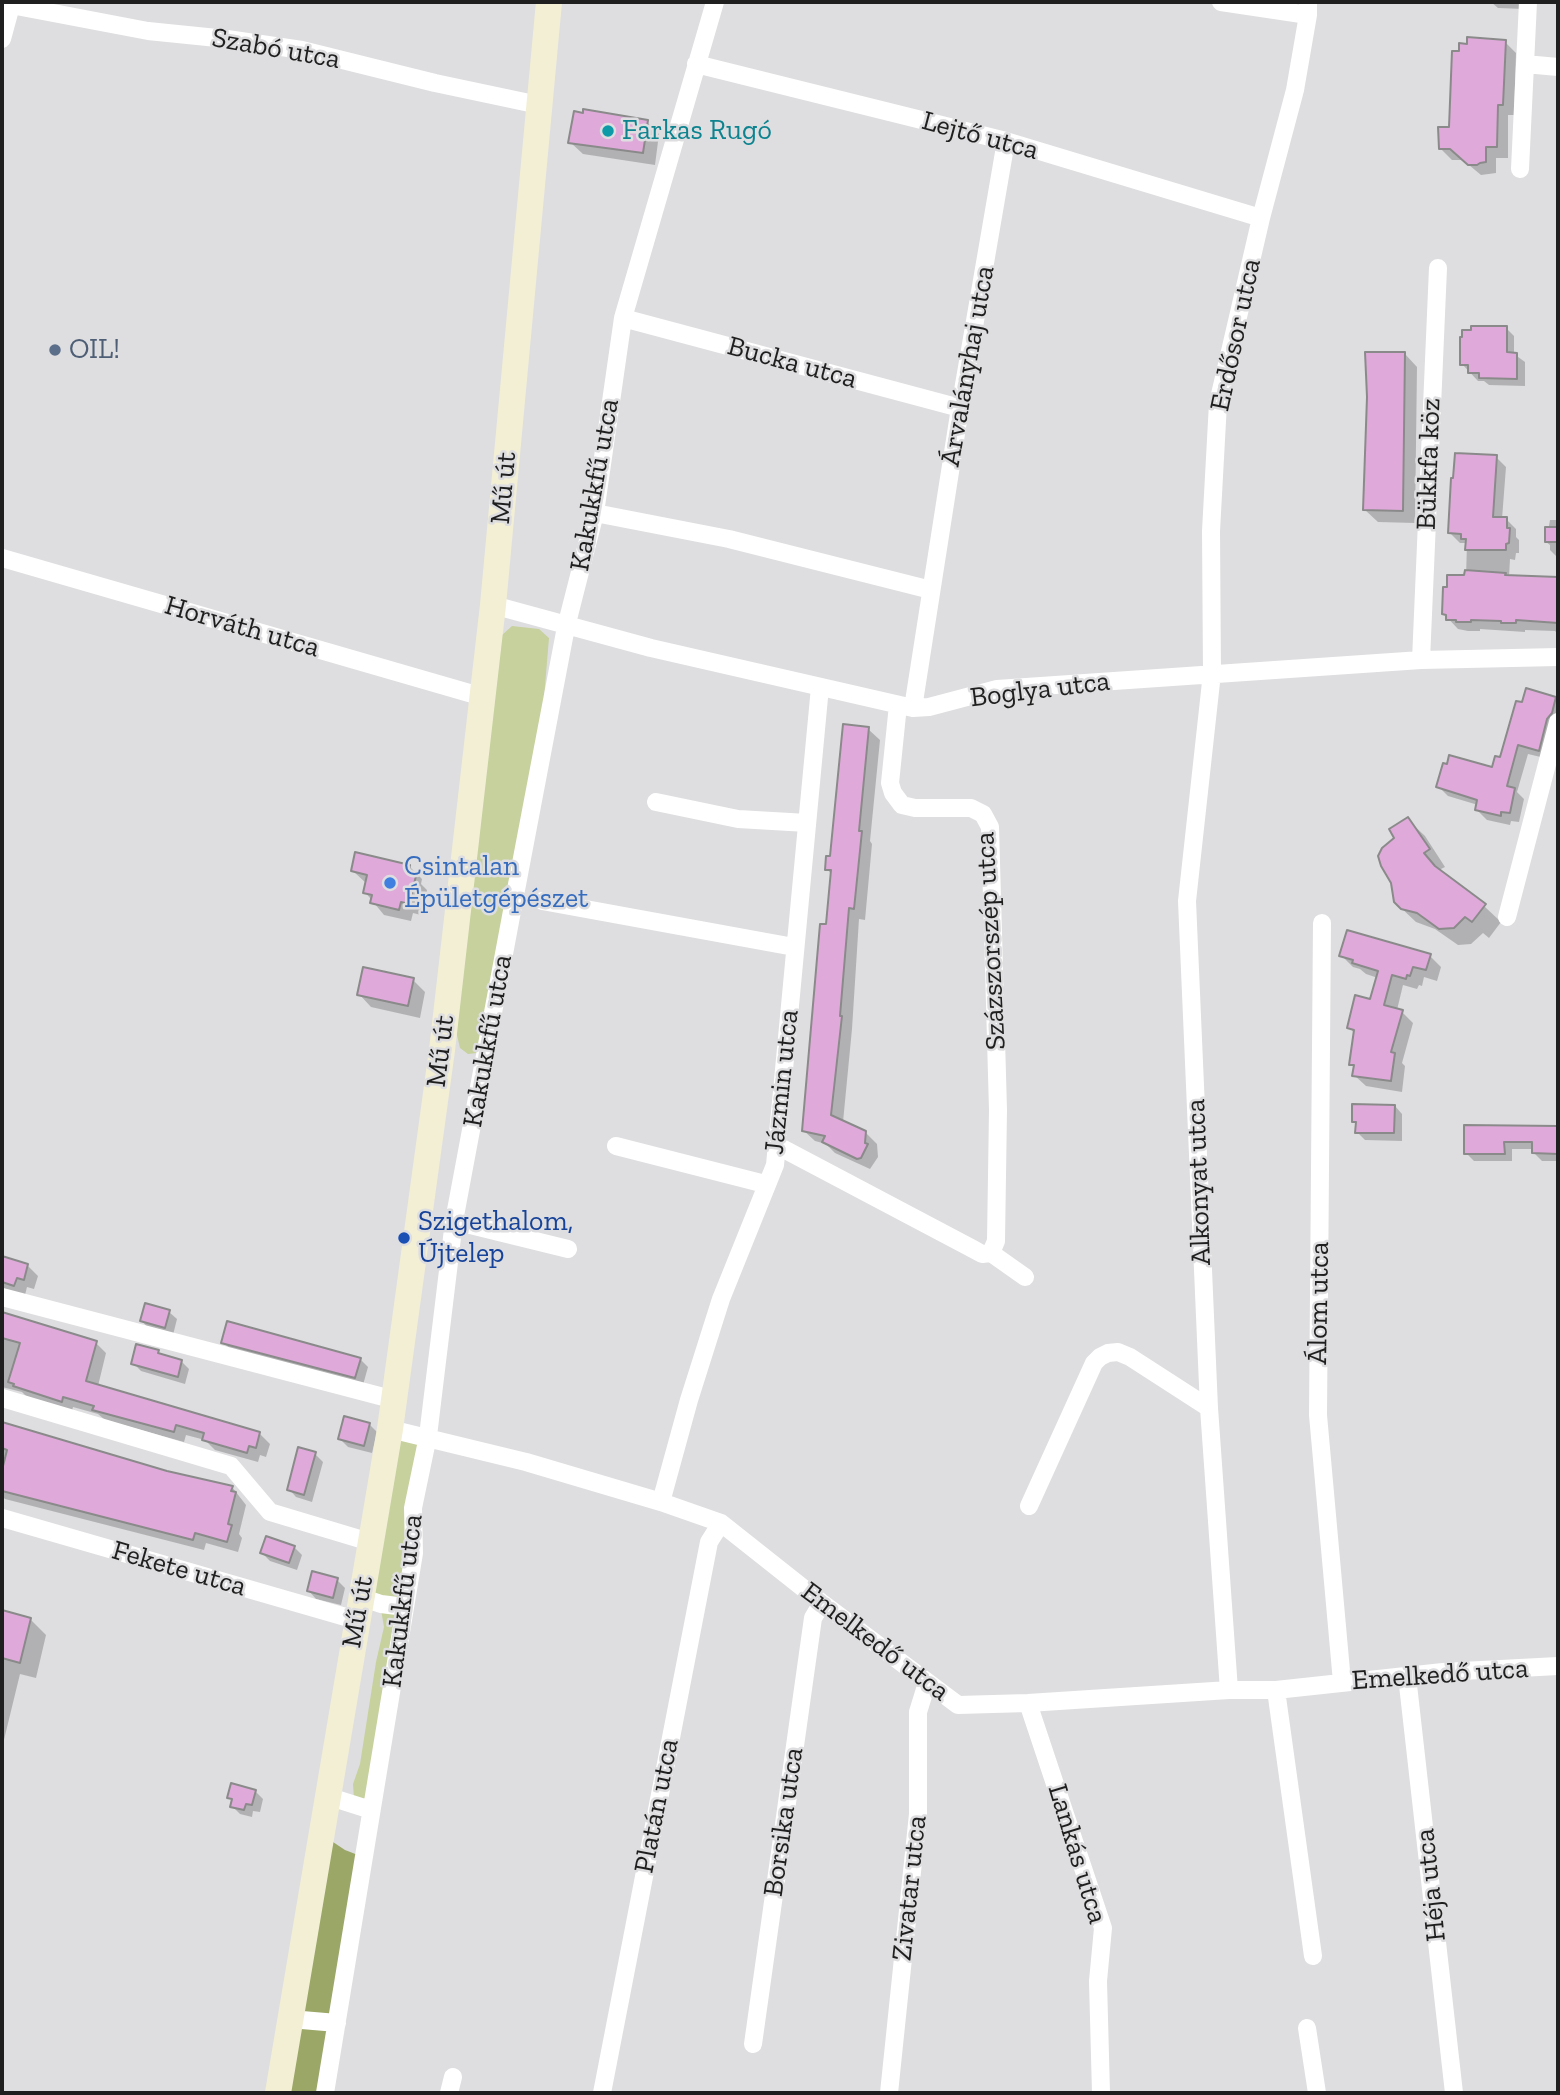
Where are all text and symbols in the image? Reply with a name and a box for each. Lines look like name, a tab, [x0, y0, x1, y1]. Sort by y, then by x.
street label: Szabó utca	[209, 21, 343, 77]
street label: Lejtő utca	[918, 104, 1042, 168]
place label: Farkas Rugó	[622, 114, 772, 148]
marker: Farkas Rugó	[600, 123, 616, 139]
street label: Erdősor utca	[1203, 256, 1269, 414]
street label: Árvalányhaj utca	[934, 263, 1002, 469]
street label: Bucka utca	[724, 330, 860, 396]
place label: OIL!	[69, 333, 120, 367]
marker: OIL!	[47, 342, 63, 358]
street label: Kakukkfű utca	[563, 396, 627, 574]
street label: Bükkfa köz	[1410, 397, 1448, 531]
street label: Mű út	[484, 450, 524, 526]
street label: Horváth utca	[161, 589, 323, 665]
street label: Boglya utca	[968, 665, 1112, 715]
street label: Százszorszép utca	[969, 831, 1013, 1051]
place label: Csintalan Épületgépészet	[404, 850, 588, 916]
marker: Csintalan Épületgépészet	[382, 875, 398, 891]
street label: Kakukkfű utca	[456, 952, 520, 1130]
street label: Jázmin utca	[758, 1008, 806, 1156]
street label: Mű út	[420, 1013, 462, 1089]
street label: Alkonyat utca	[1179, 1098, 1219, 1266]
place label: Szigethalom, Újtelep	[418, 1205, 573, 1271]
marker: Szigethalom, Újtelep	[396, 1230, 412, 1246]
street label: Álom utca	[1301, 1241, 1337, 1365]
street label: Kakukkfű utca	[376, 1512, 430, 1690]
street label: Fekete utca	[108, 1534, 250, 1604]
street label: Mű út	[335, 1573, 381, 1651]
street label: Emelkedő utca	[794, 1575, 956, 1709]
street label: Emelkedő utca	[1350, 1652, 1530, 1698]
street label: Platán utca	[628, 1736, 686, 1876]
street label: Borsika utca	[757, 1745, 811, 1899]
street label: Lankás utca	[1040, 1780, 1114, 1928]
street label: Zivatar utca	[886, 1814, 934, 1962]
street label: Héja utca	[1408, 1827, 1454, 1943]

